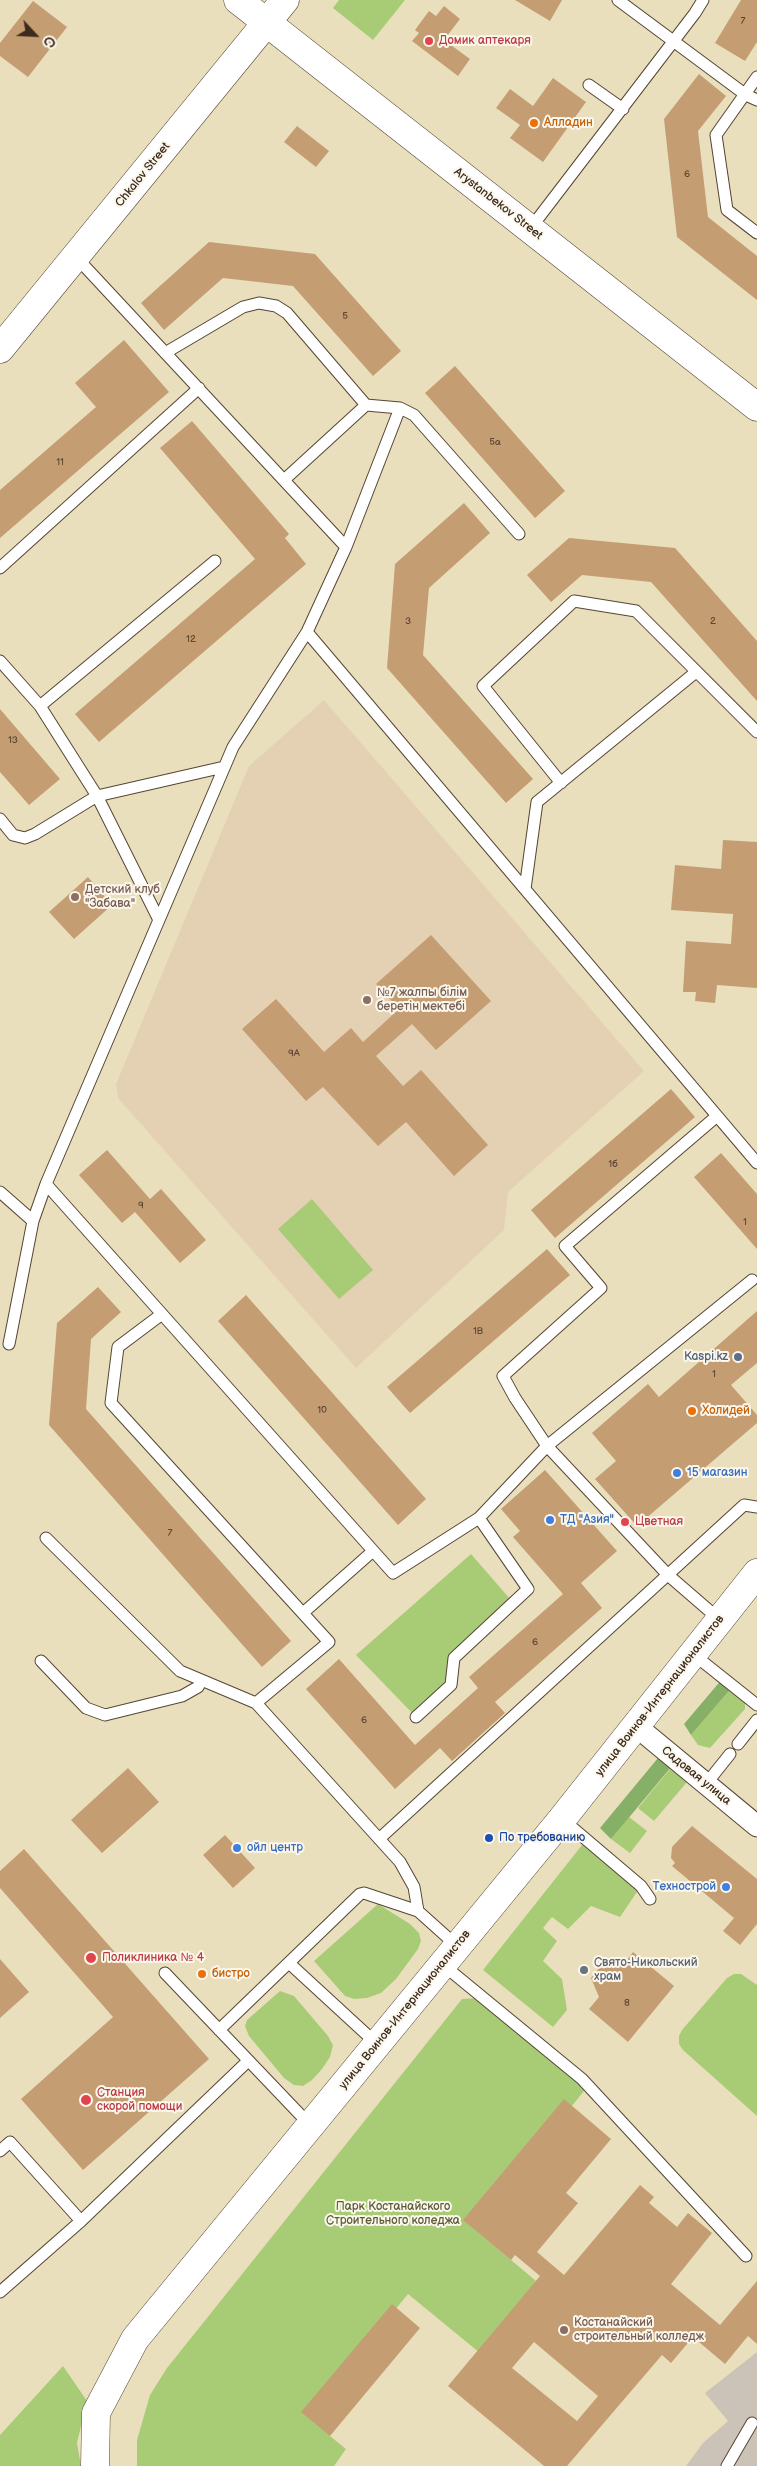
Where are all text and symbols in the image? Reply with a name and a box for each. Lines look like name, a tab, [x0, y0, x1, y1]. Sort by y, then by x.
north arrow	[10, 10, 60, 60]
house number: 7	[741, 15, 745, 27]
text: С	[39, 34, 59, 50]
place label: Домик аптекаря	[439, 34, 531, 48]
marker: Домик аптекаря	[423, 35, 435, 47]
place label: Алладин	[544, 116, 593, 130]
marker: Алладин	[528, 117, 540, 129]
street label: Chkalov Street	[113, 140, 173, 210]
street label: Arystanbekov Street	[451, 165, 545, 243]
house number: 6	[684, 168, 690, 180]
house number: 5	[342, 310, 348, 322]
house number: 5а	[489, 436, 501, 448]
house number: 11	[56, 456, 64, 468]
house number: 3	[405, 615, 411, 627]
house number: 2	[710, 615, 716, 627]
house number: 12	[186, 633, 196, 645]
house number: 13	[8, 734, 18, 746]
place label: Детский клуб "Забава"	[85, 883, 160, 911]
marker: Детский клуб "Забава"	[69, 891, 81, 903]
place label: №7 жалпы білім беретін мектебі	[377, 986, 467, 1014]
marker: №7 жалпы білім беретін мектебі	[361, 994, 373, 1006]
house number: 9А	[288, 1047, 300, 1059]
house number: 1б	[608, 1158, 618, 1170]
house number: 9	[138, 1199, 144, 1211]
house number: 1	[743, 1216, 747, 1228]
house number: 1В	[473, 1325, 483, 1337]
place label: Kaspi.kz	[684, 1350, 728, 1364]
marker: Kaspi.kz	[732, 1351, 744, 1363]
house number: 1	[712, 1368, 716, 1380]
house number: 10	[317, 1404, 327, 1416]
place label: Холидей	[702, 1404, 750, 1418]
marker: Холидей	[686, 1405, 698, 1417]
place label: 15 магазин	[687, 1466, 748, 1480]
marker: 15 магазин	[671, 1467, 683, 1479]
place label: ТД "Азия"	[560, 1513, 614, 1527]
marker: ТД "Азия"	[544, 1514, 556, 1526]
place label: Цветная	[635, 1515, 683, 1529]
marker: Цветная	[619, 1516, 631, 1528]
house number: 7	[168, 1527, 172, 1539]
street label: улица Воинов-Интернационалистов	[593, 1613, 727, 1779]
house number: 6	[532, 1636, 538, 1648]
house number: 6	[361, 1714, 367, 1726]
street label: Садовая улица	[658, 1744, 734, 1808]
place label: По требованию	[499, 1831, 585, 1845]
marker: По требованию	[483, 1832, 495, 1844]
place label: ойл центр	[247, 1841, 303, 1855]
marker: ойл центр	[231, 1842, 243, 1854]
place label: Технострой	[653, 1880, 716, 1894]
marker: Технострой	[720, 1881, 732, 1893]
street label: улица Воинов-Интернационалистов	[336, 1928, 474, 2092]
marker: Поликлиника № 4	[84, 1951, 98, 1965]
place label: Поликлиника № 4	[102, 1951, 204, 1965]
place label: Свято-Никольский храм	[594, 1956, 698, 1984]
marker: Свято-Никольский храм	[578, 1964, 590, 1976]
place label: бистро	[212, 1967, 250, 1981]
marker: бистро	[196, 1968, 208, 1980]
house number: 8	[624, 1997, 630, 2009]
place label: Станция скорой помощи	[97, 2086, 182, 2114]
marker: Станция скорой помощи	[79, 2093, 93, 2107]
park label: Парк Костанайского Строительного коледжа	[326, 2200, 460, 2228]
place label: Костанайский строительный колледж	[574, 2316, 704, 2344]
marker: Костанайский строительный колледж	[558, 2324, 570, 2336]

